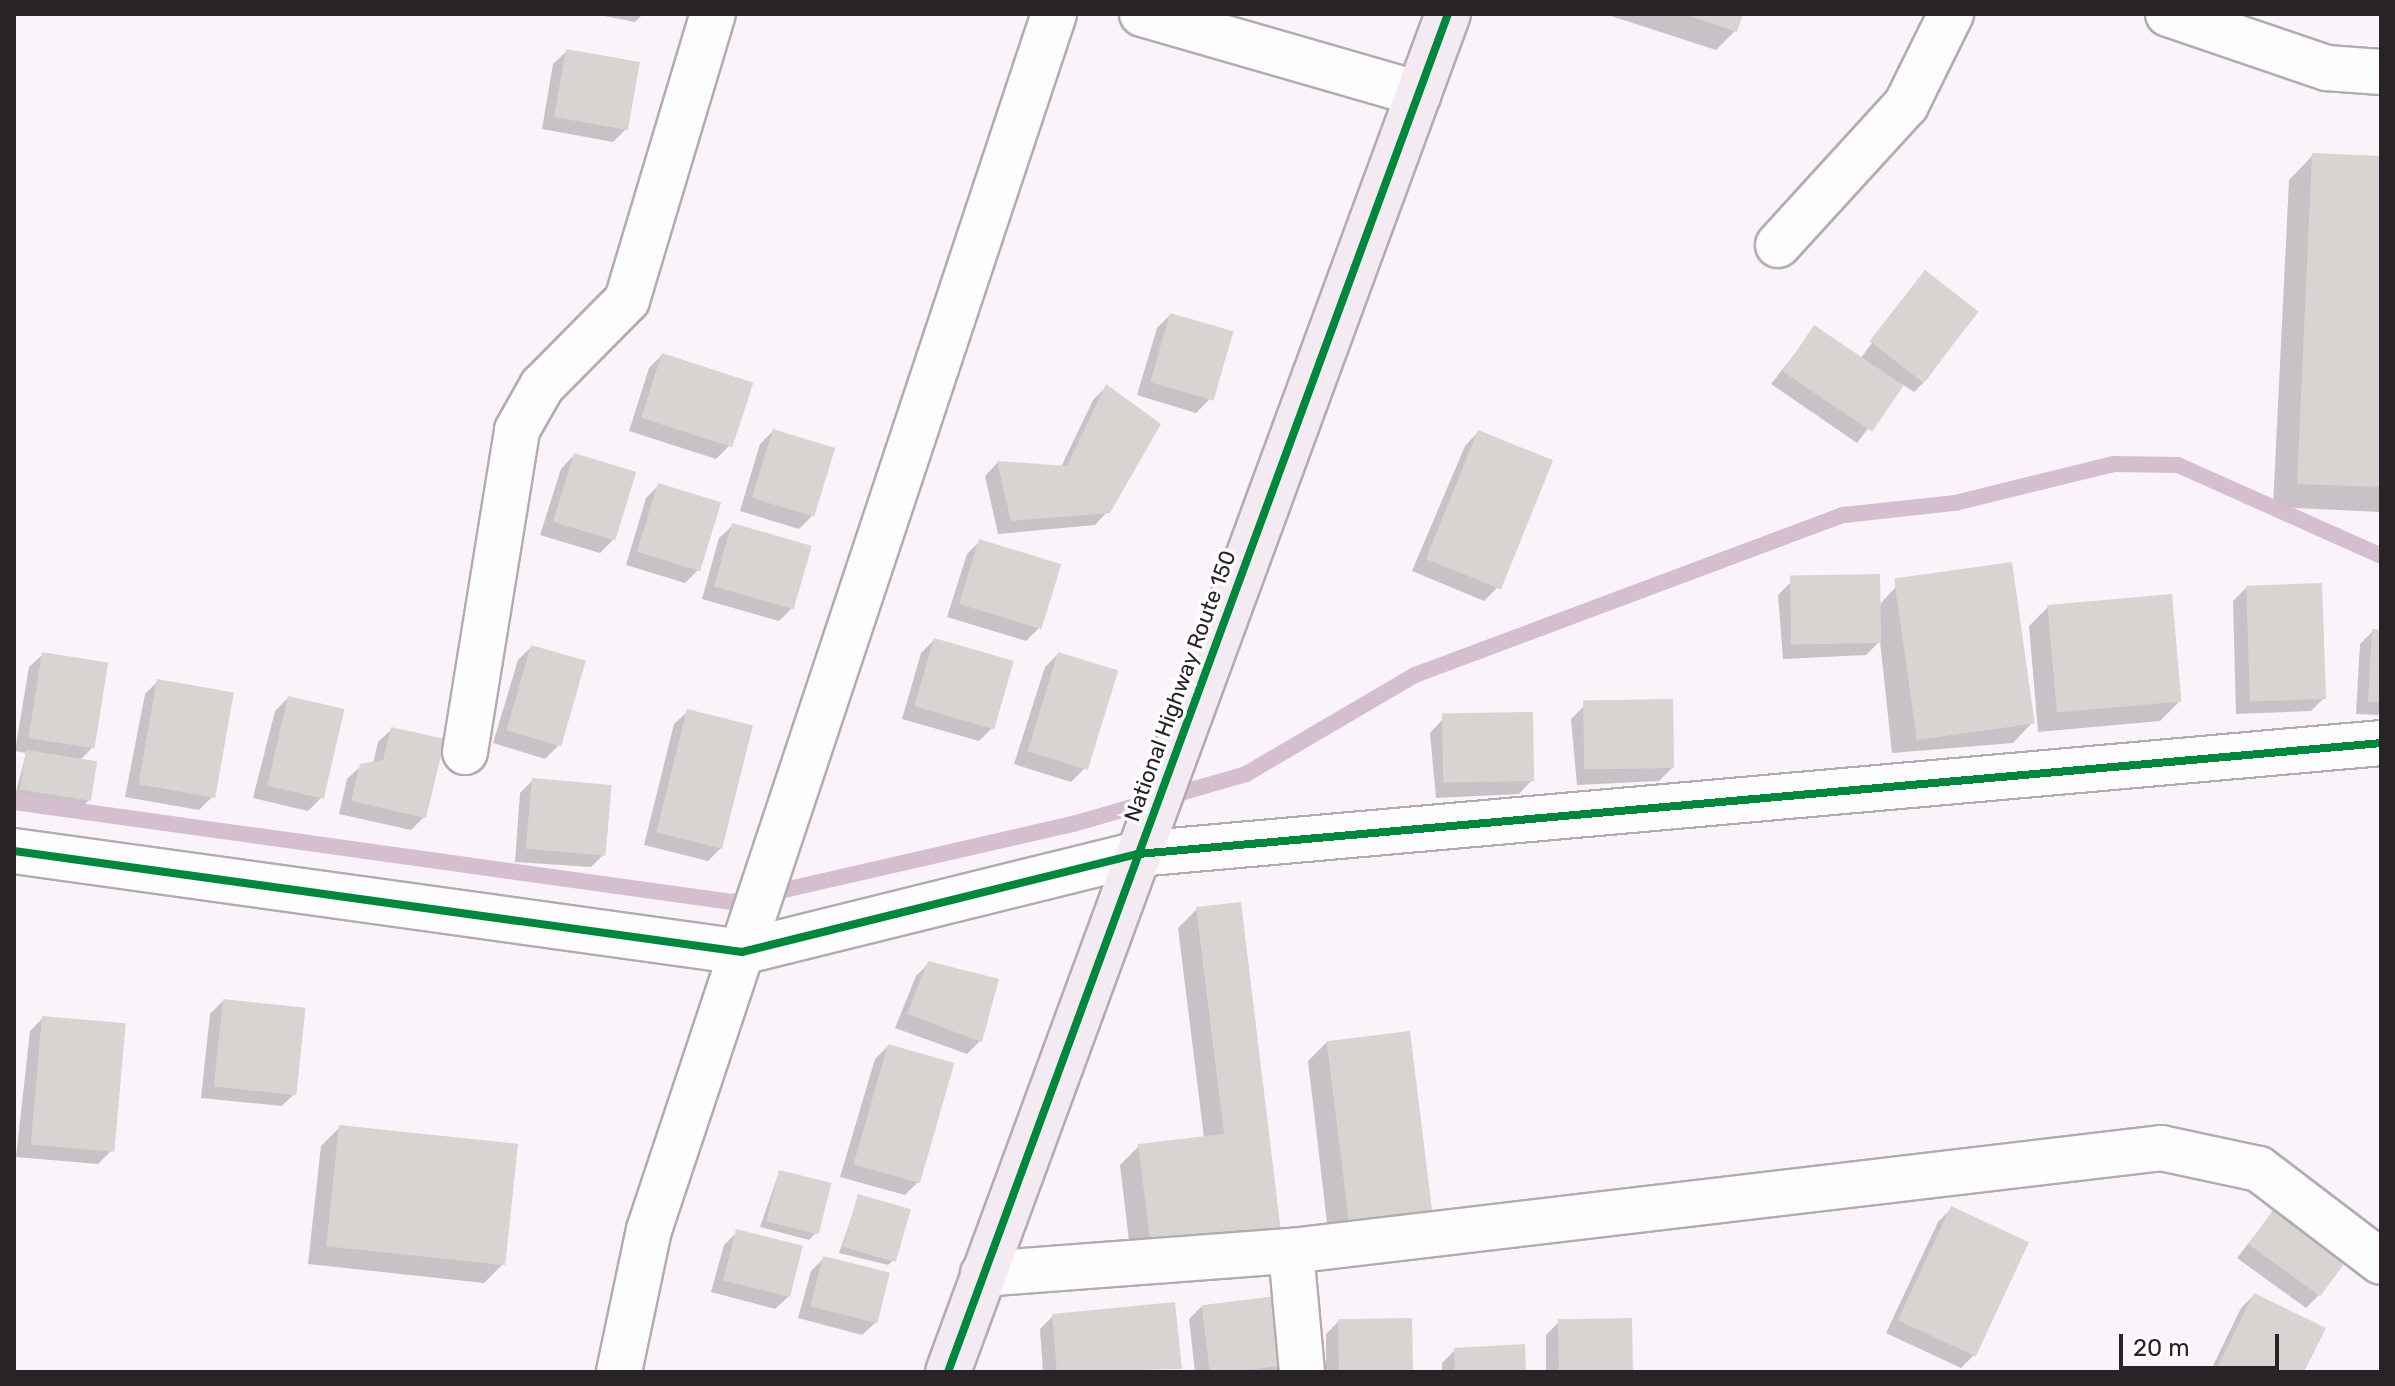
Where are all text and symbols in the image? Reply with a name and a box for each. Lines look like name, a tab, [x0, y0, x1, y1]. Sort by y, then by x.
street label: National Highway Route 150	[1118, 547, 1242, 825]
scale bar	[2123, 1318, 2283, 1368]
text: 20 m	[2133, 1334, 2190, 1362]

